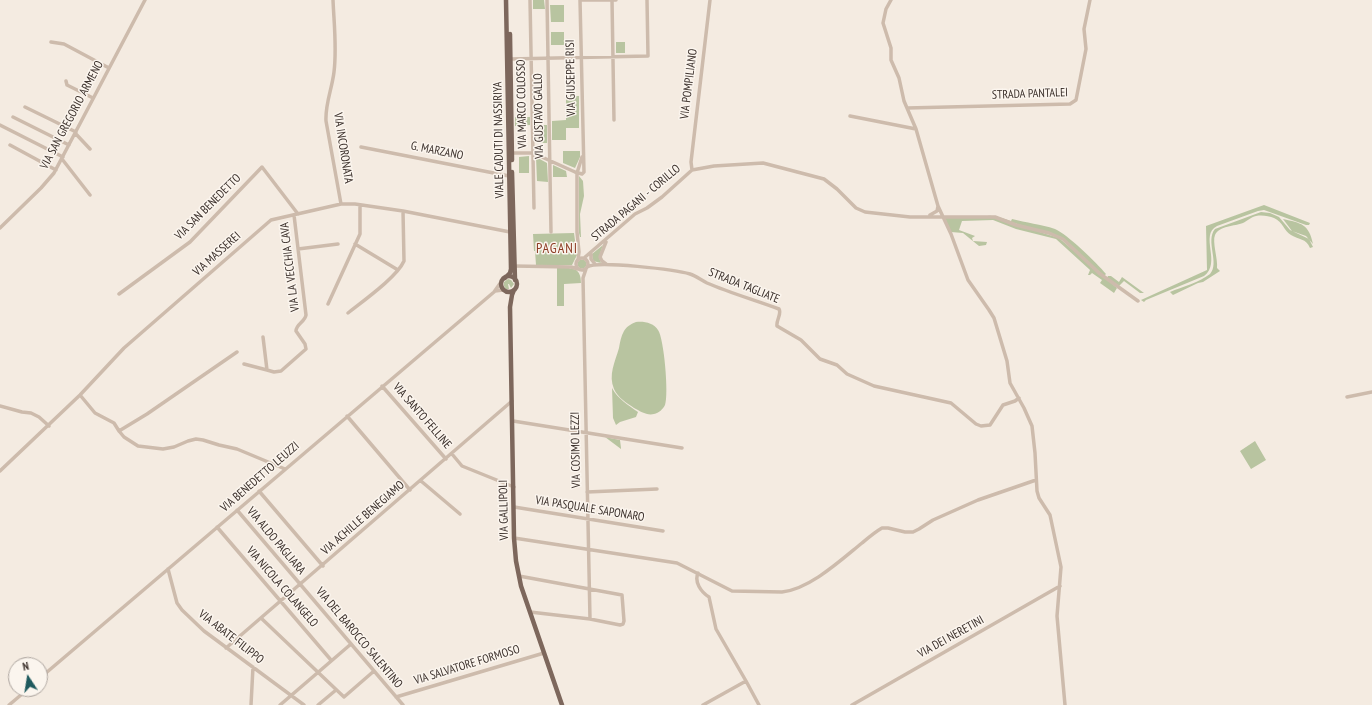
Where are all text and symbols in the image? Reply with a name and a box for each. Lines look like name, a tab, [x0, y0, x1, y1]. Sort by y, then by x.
street label: VIA GIUSEPPE RISI	[563, 39, 579, 117]
street label: VIA POMPILIANO	[678, 48, 700, 120]
street label: VIA SAN GREGORIO ARMENO	[37, 58, 107, 172]
street label: VIA MARCO COLOSSO	[514, 59, 530, 149]
street label: VIA GUSTAVO GALLO	[531, 73, 547, 159]
street label: VIALE CADUTI DI NASSIRIYA	[491, 82, 507, 198]
street label: STRADA PANTALEI	[992, 85, 1068, 103]
street label: VIA INCORONATA	[330, 112, 356, 184]
street label: G. MARZANO	[409, 139, 465, 163]
street label: STRADA PAGANI - CORILLO	[589, 162, 683, 244]
street label: VIA SAN BENEDETTO	[172, 171, 244, 243]
street label: VIA LA VECCHIA CAVA	[277, 222, 303, 312]
street label: VIA MASSEREI	[190, 229, 244, 279]
district label: PAGANI	[536, 241, 578, 257]
street label: STRADA TAGLIATE	[706, 265, 782, 307]
street label: VIA SANTO FELLINE	[390, 380, 454, 452]
street label: VIA COSIMO LEZZI	[568, 412, 584, 488]
street label: VIA BENEDETTO LEUZZI	[218, 439, 302, 515]
street label: VIA ACHILLE BENEGIAMO	[319, 478, 407, 558]
street label: VIA GALLIPOLI	[496, 480, 512, 540]
street label: VIA PASQUALE SAPONARO	[534, 493, 646, 525]
street label: VIA ALDO PAGLIARA	[244, 504, 308, 578]
street label: VIA NICOLA COLANGELO	[243, 544, 321, 630]
street label: VIA DEL BAROCCO SALENTINO	[313, 585, 405, 691]
street label: VIA ABATE FILIPPO	[196, 607, 266, 667]
street label: VIA DEI NERETINI	[915, 613, 987, 661]
street label: VIA SALVATORE FORMOSO	[412, 642, 522, 688]
north arrow	[8, 657, 48, 697]
text: N	[21, 659, 30, 674]

